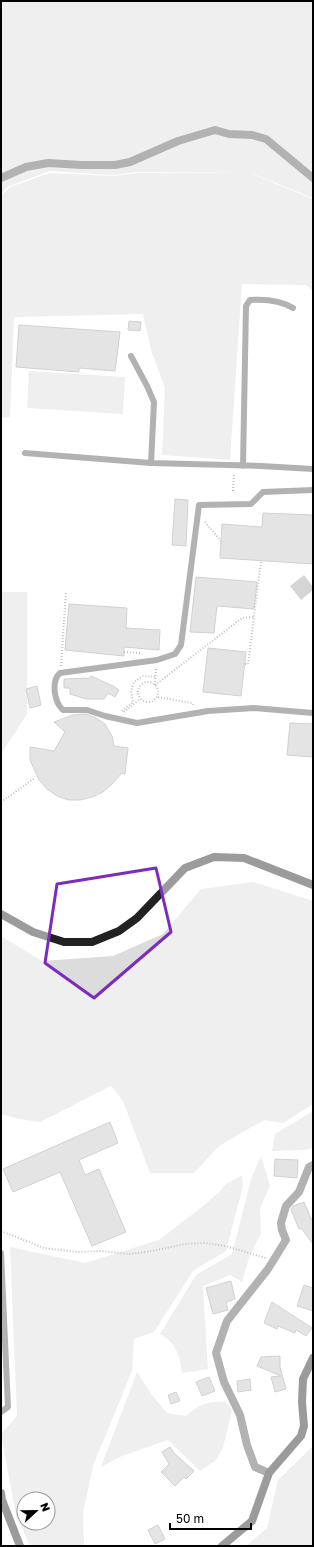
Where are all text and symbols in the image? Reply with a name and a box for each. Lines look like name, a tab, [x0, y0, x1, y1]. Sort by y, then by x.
north arrow	[16, 1491, 56, 1531]
text: N	[38, 1501, 53, 1513]
scale bar	[170, 1505, 251, 1531]
text: 50 m	[176, 1511, 204, 1526]

